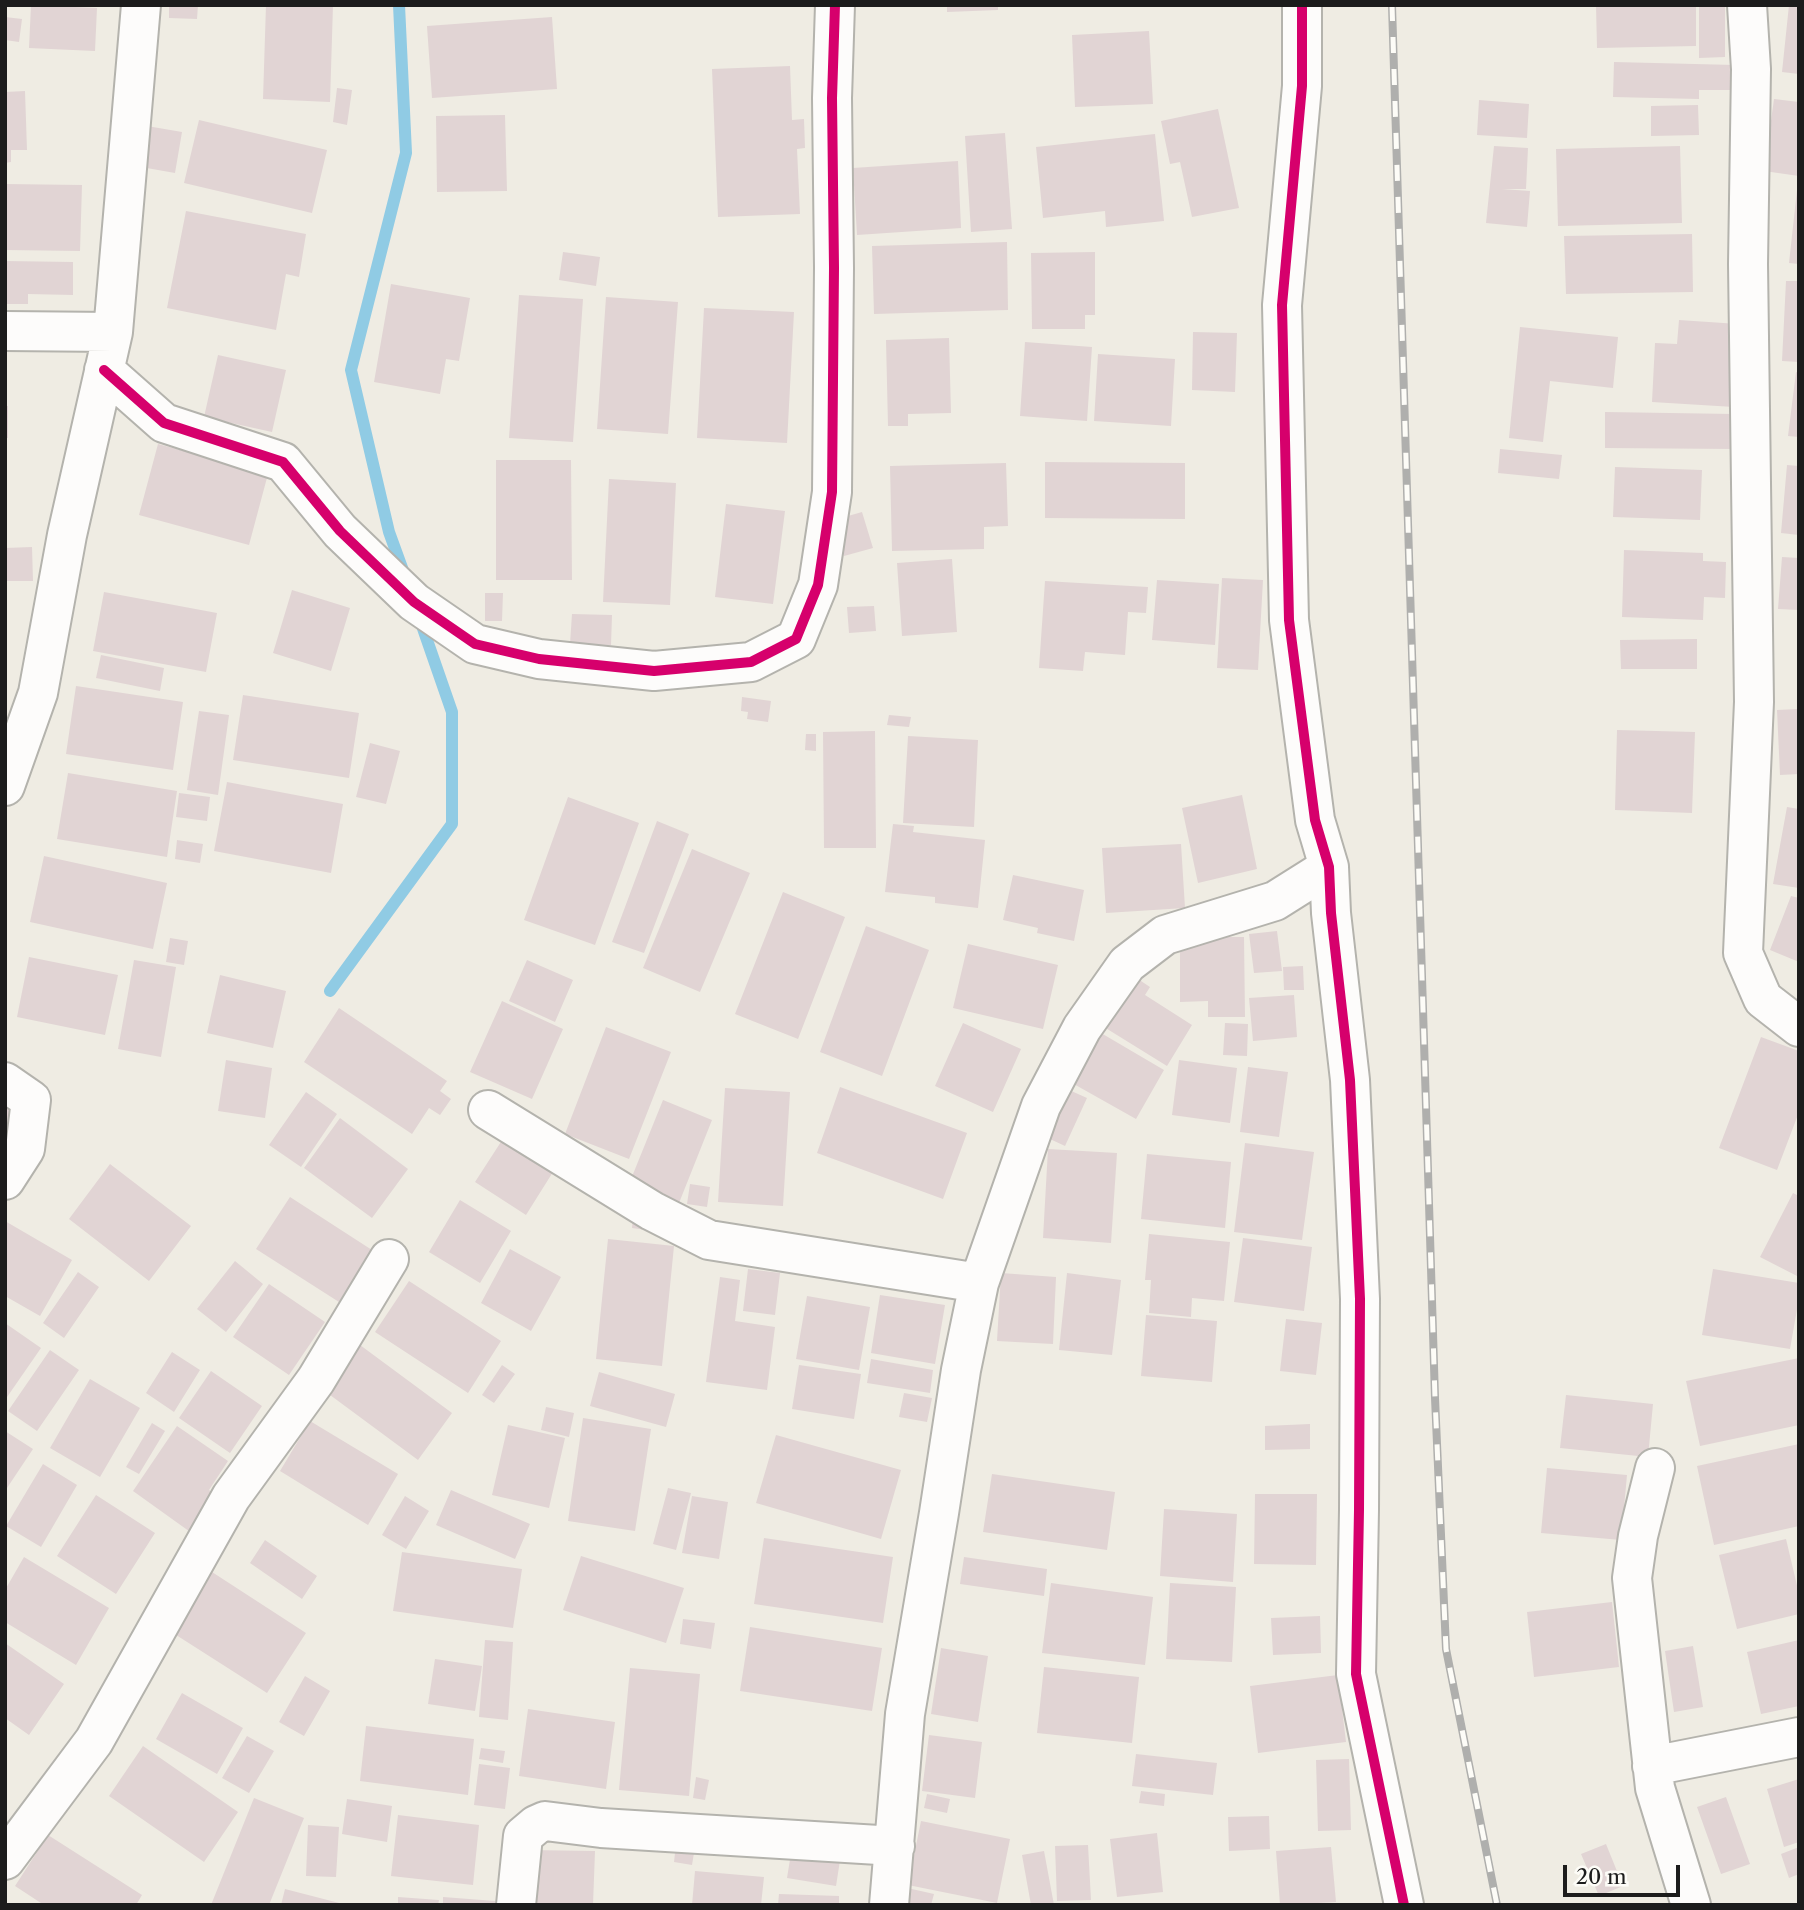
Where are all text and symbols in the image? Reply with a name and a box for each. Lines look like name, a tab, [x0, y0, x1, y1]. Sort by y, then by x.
scale bar	[1566, 1850, 1683, 1894]
text: 20 m	[1576, 1864, 1627, 1889]

